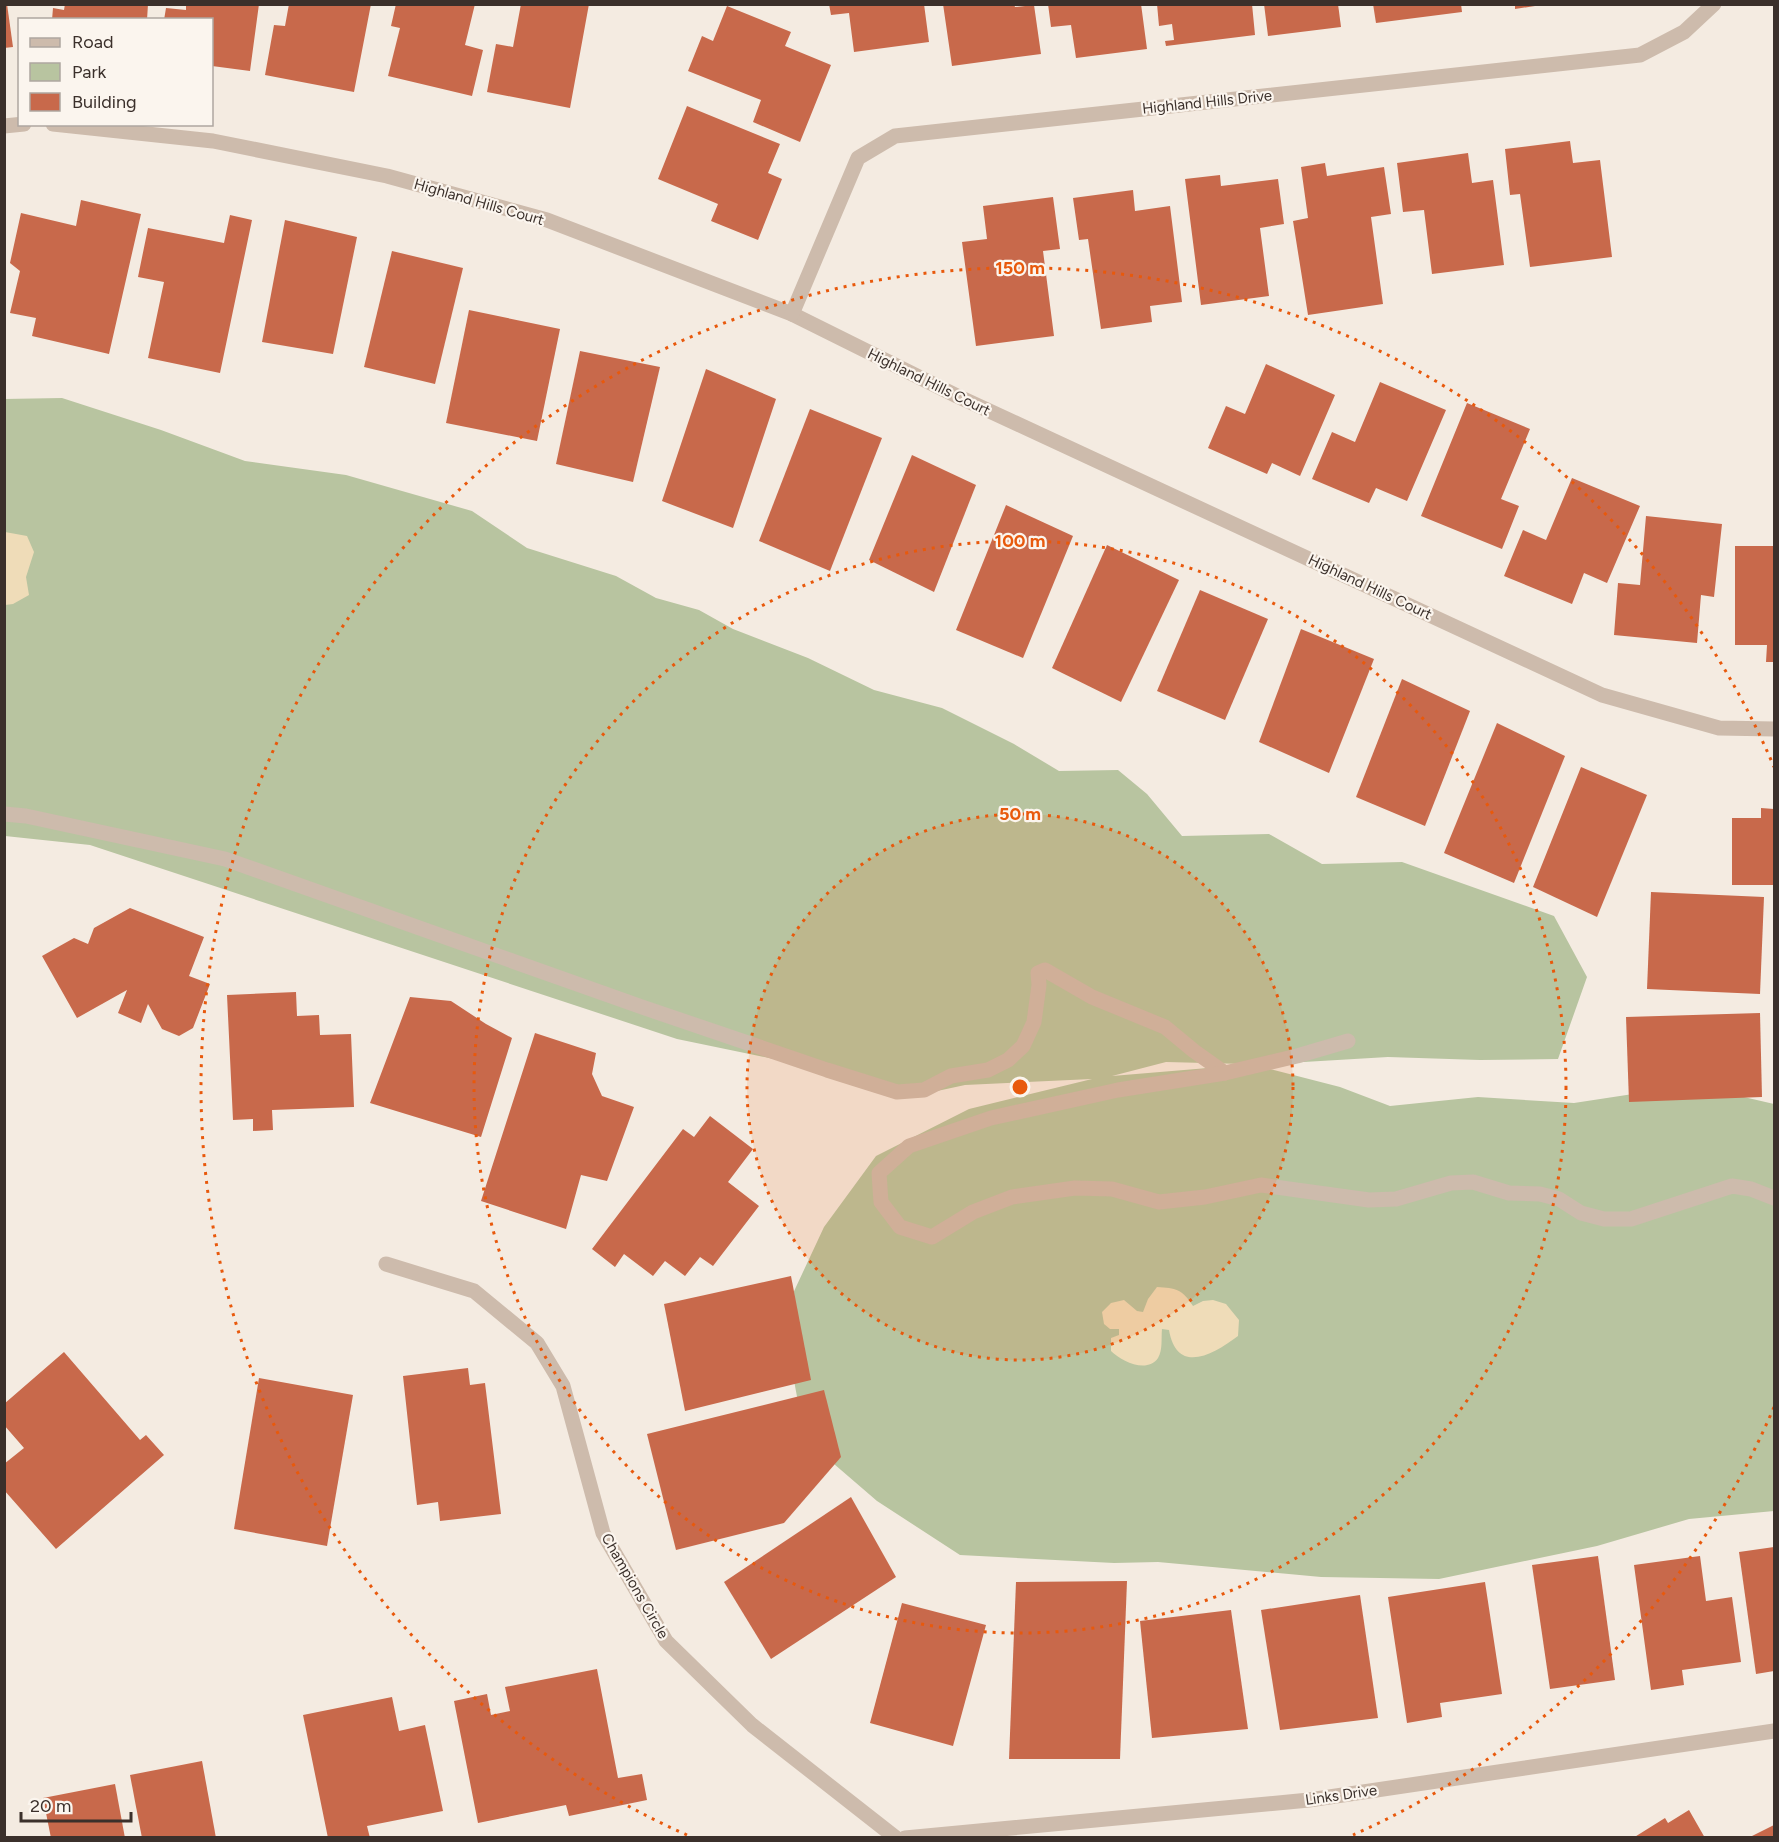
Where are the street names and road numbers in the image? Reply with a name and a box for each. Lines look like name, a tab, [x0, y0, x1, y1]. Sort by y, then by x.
street label: Highland Hills Drive	[1141, 86, 1273, 118]
street label: Highland Hills Court	[412, 175, 546, 229]
street label: Highland Hills Court	[865, 344, 994, 420]
street label: Highland Hills Court	[1305, 550, 1435, 624]
street label: Champions Circle	[598, 1530, 672, 1642]
street label: Links Drive	[1304, 1781, 1378, 1809]

